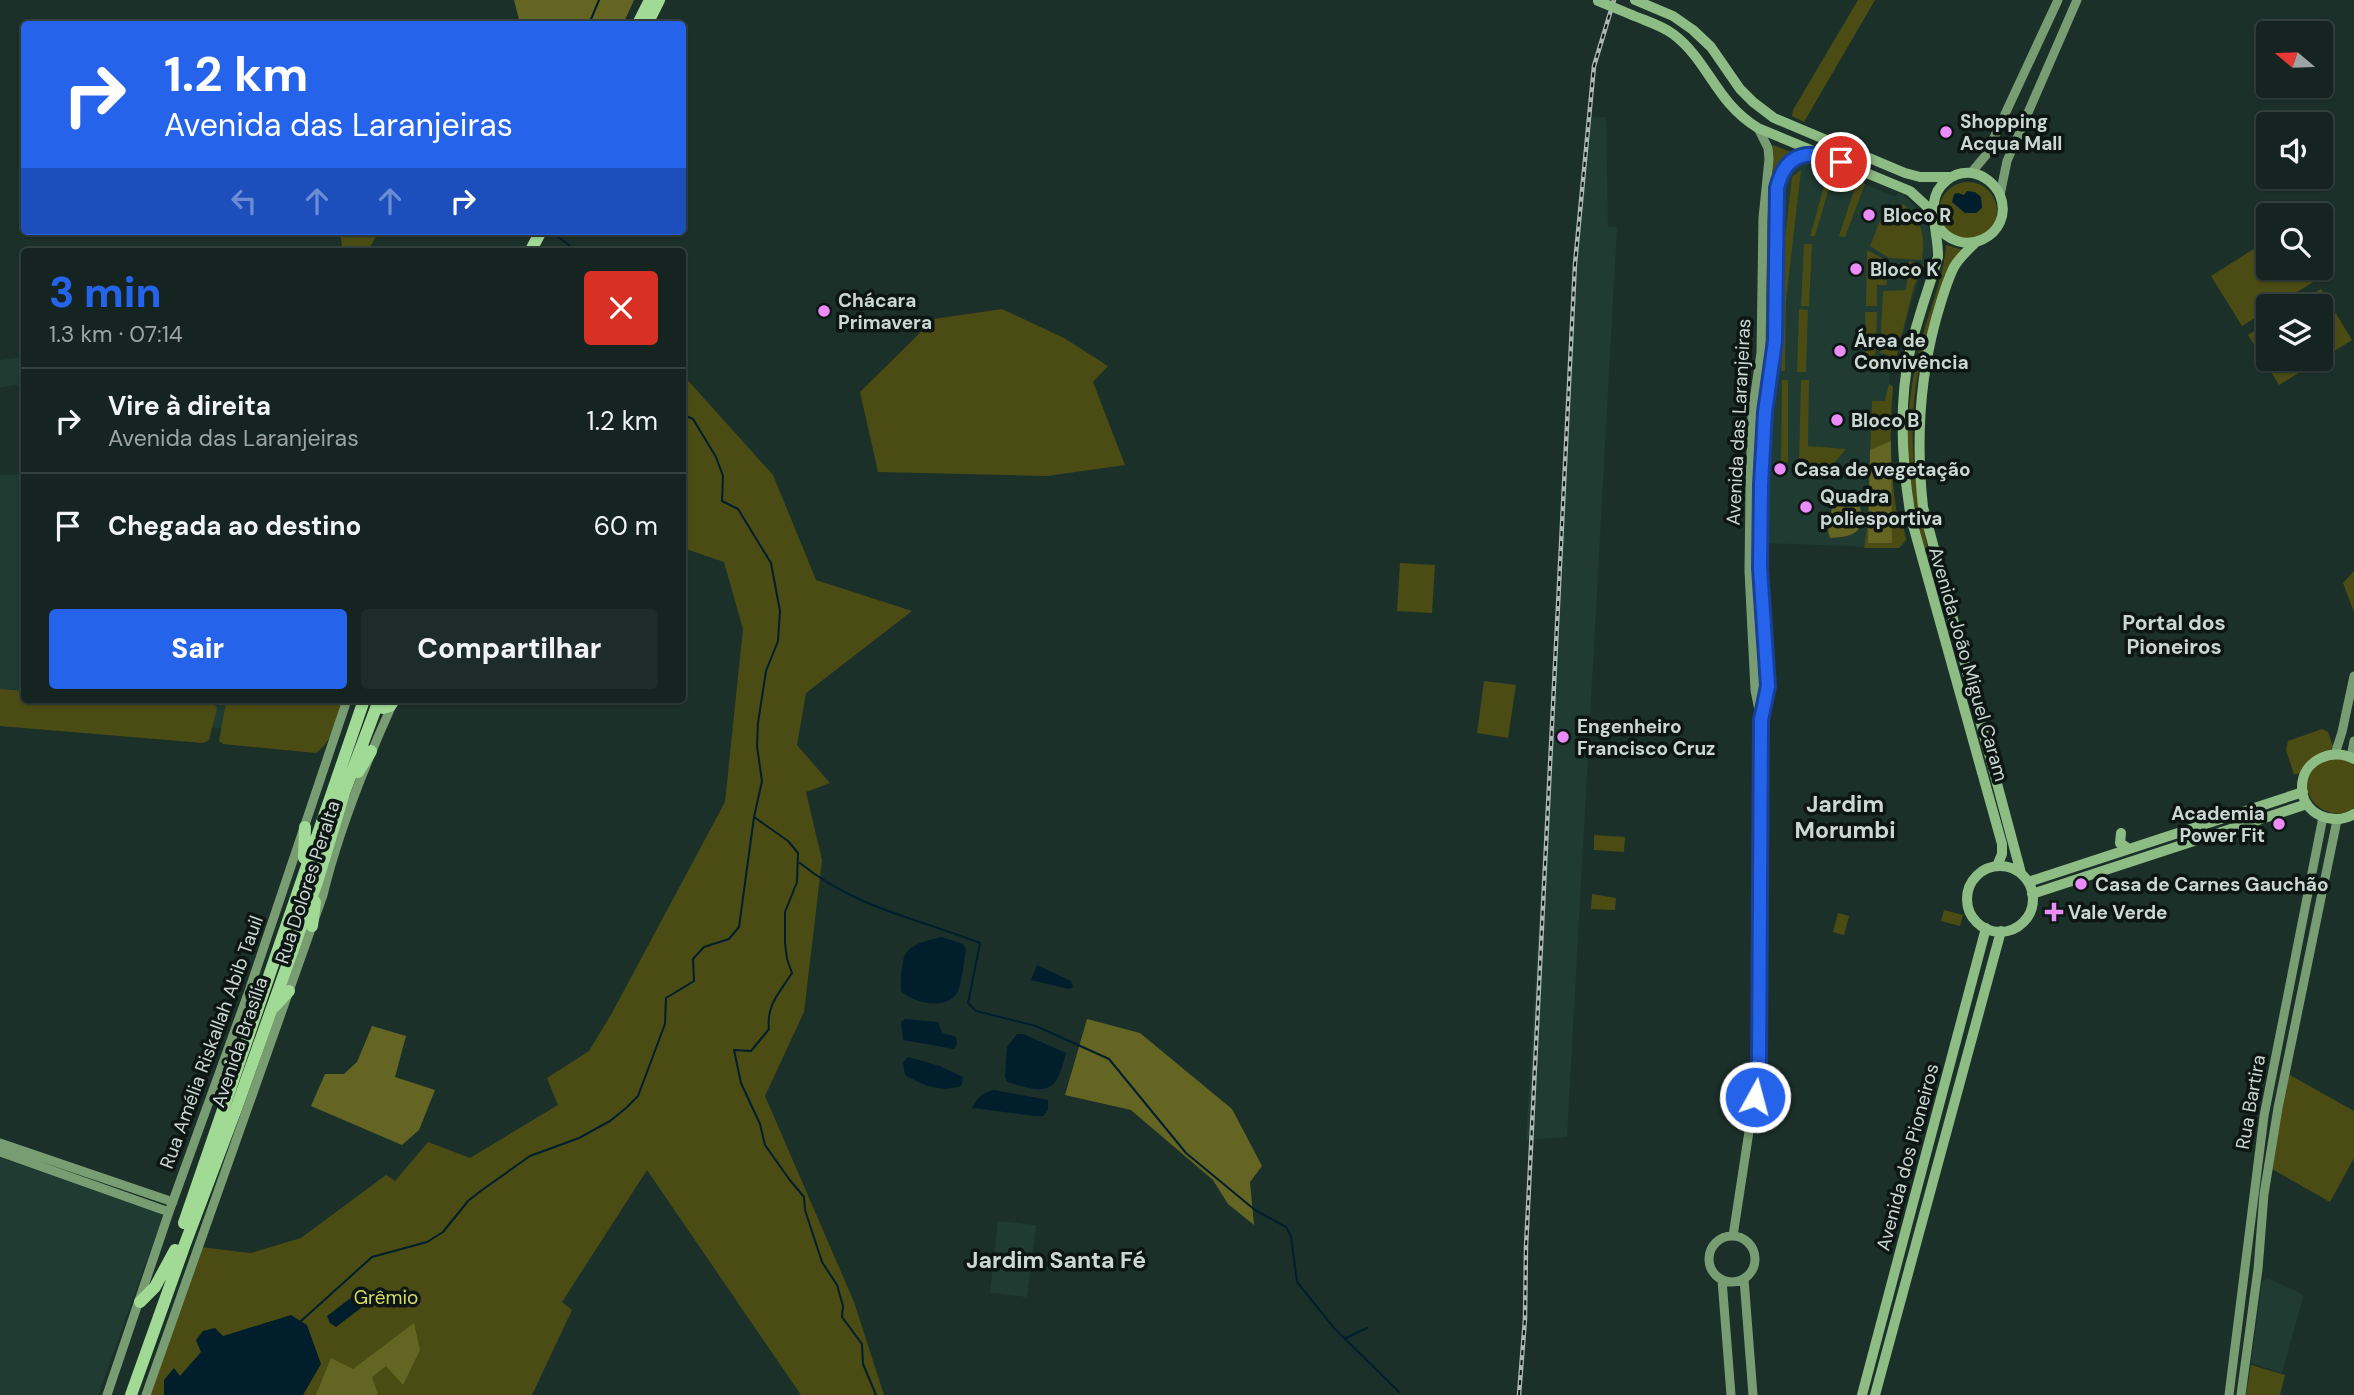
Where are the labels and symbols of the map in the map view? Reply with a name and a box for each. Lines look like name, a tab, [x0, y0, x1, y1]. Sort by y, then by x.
north arrow	[2256, 21, 2333, 98]
place label: Shopping Acqua Mall	[1960, 109, 2062, 156]
marker: Shopping Acqua Mall	[1938, 124, 1954, 140]
pin	[1811, 132, 1871, 192]
place label: Bloco R	[1883, 203, 1951, 228]
marker: Bloco R	[1861, 207, 1877, 223]
place label: Bloco K	[1870, 257, 1939, 282]
marker: Bloco K	[1848, 261, 1864, 277]
place label: Chácara Primavera	[838, 288, 932, 335]
marker: Chácara Primavera	[816, 303, 832, 319]
street label: Avenida das Laranjeiras	[1721, 318, 1756, 526]
place label: Área de Convivência	[1854, 328, 1969, 375]
marker: Área de Convivência	[1832, 343, 1848, 359]
place label: Bloco B	[1851, 408, 1920, 433]
marker: Bloco B	[1829, 412, 1845, 428]
place label: Casa de vegetação	[1794, 457, 1971, 482]
marker: Casa de vegetação	[1772, 461, 1788, 477]
place label: Quadra poliesportiva	[1820, 484, 1942, 531]
marker: Quadra poliesportiva	[1798, 499, 1814, 515]
street label: Avenida João Miguel Caram	[1923, 544, 2014, 784]
district label: Portal dos Pioneiros	[2122, 609, 2226, 661]
place label: Engenheiro Francisco Cruz	[1577, 714, 1715, 761]
marker: Engenheiro Francisco Cruz	[1555, 729, 1571, 745]
district label: Jardim Morumbi	[1795, 789, 1896, 845]
street label: Rua Dolores Peralta	[269, 797, 346, 967]
place label: Academia Power Fit	[2171, 801, 2265, 848]
marker: Academia Power Fit	[2271, 816, 2287, 832]
place label: Casa de Carnes Gauchão	[2095, 872, 2329, 897]
marker: Casa de Carnes Gauchão	[2073, 876, 2089, 892]
place label: Vale Verde	[2068, 900, 2168, 925]
marker: Vale Verde	[2046, 904, 2062, 920]
street label: Rua Amélia Riskallah Abib Tauil	[154, 912, 269, 1172]
street label: Avenida Brasília	[205, 974, 274, 1111]
street label: Rua Bartira	[2230, 1053, 2271, 1151]
position arrow	[1718, 1060, 1792, 1134]
street label: Avenida dos Pioneiros	[1870, 1061, 1945, 1254]
district label: Jardim Santa Fé	[966, 1245, 1146, 1275]
park label: Grêmio	[354, 1285, 418, 1310]

